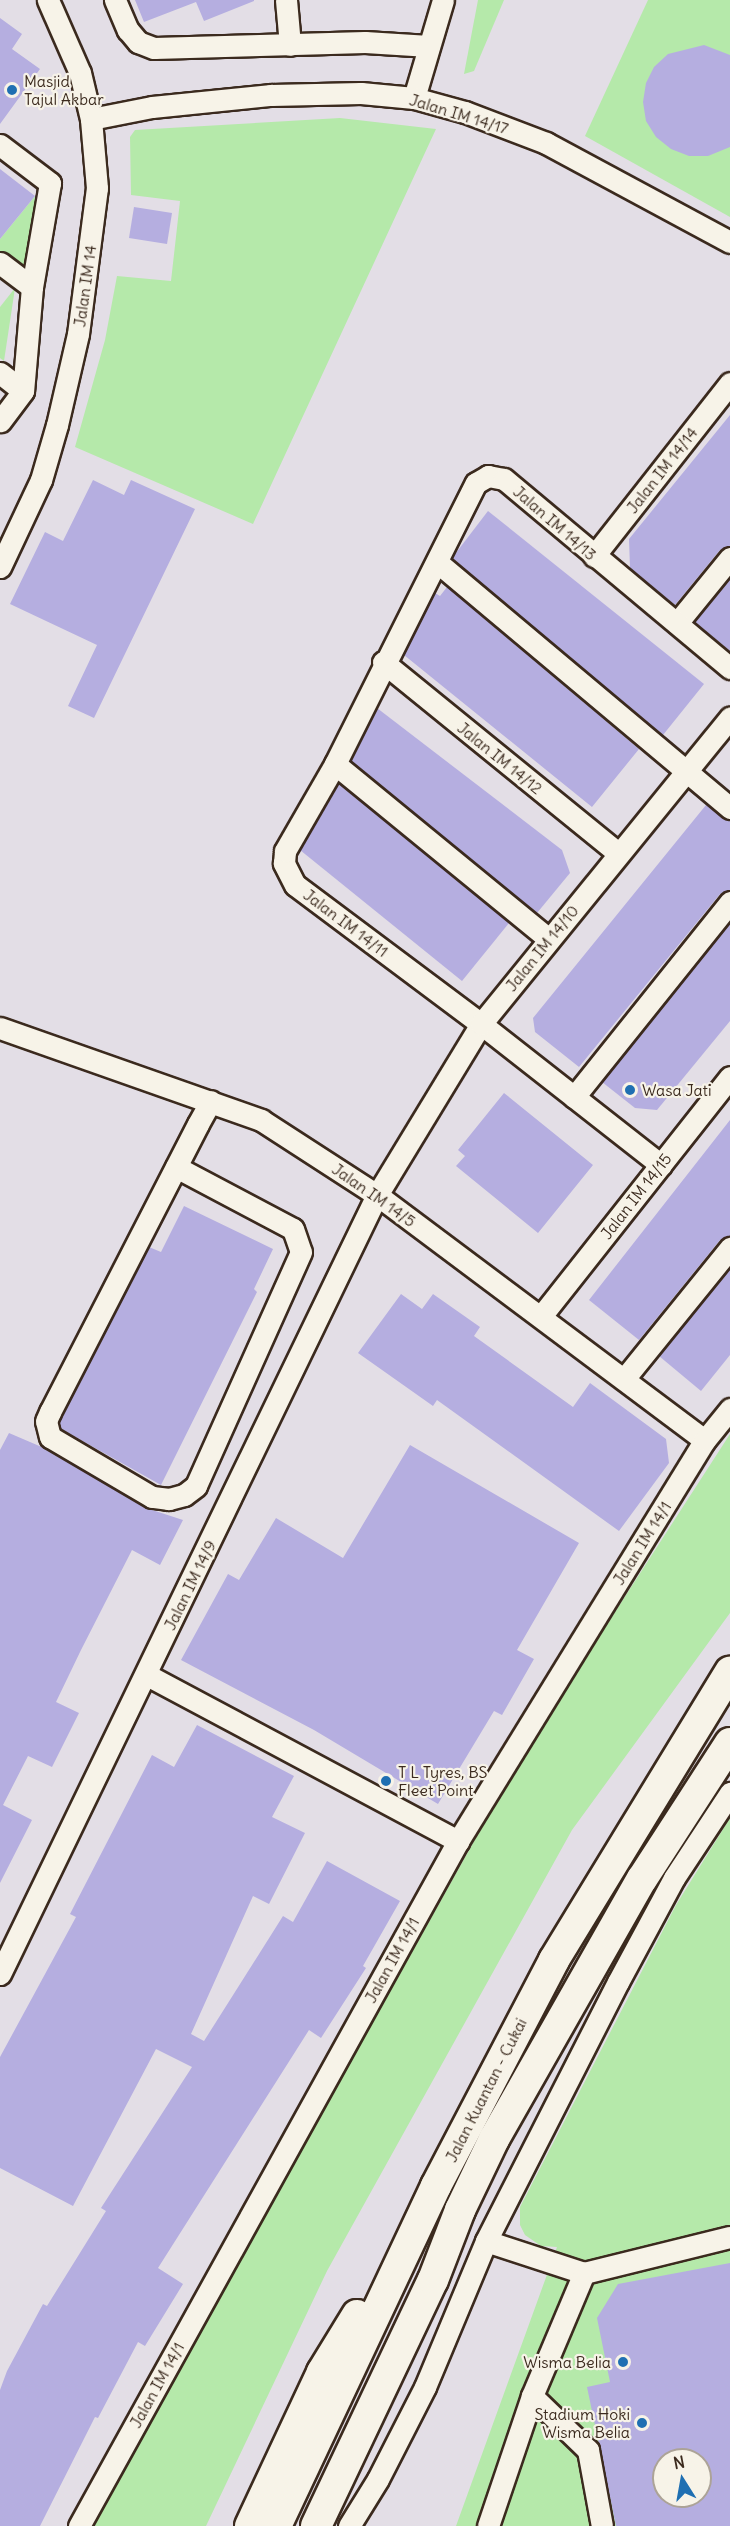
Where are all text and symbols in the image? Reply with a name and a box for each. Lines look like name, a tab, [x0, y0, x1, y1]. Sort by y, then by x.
place label: Masjid Tajul Akbar	[24, 71, 104, 109]
marker: Masjid Tajul Akbar	[5, 83, 19, 97]
street label: Jalan IM 14/17	[407, 90, 511, 138]
street label: Jalan IM 14	[70, 244, 100, 328]
street label: Jalan IM 14/14	[622, 423, 702, 517]
street label: Jalan IM 14/13	[510, 482, 600, 564]
street label: Jalan IM 14/12	[454, 718, 546, 798]
street label: Jalan IM 14/11	[300, 885, 392, 961]
street label: Jalan IM 14/10	[501, 901, 583, 995]
place label: Wasa Jati	[642, 1080, 712, 1100]
marker: Wasa Jati	[623, 1083, 637, 1097]
street label: Jalan IM 14/15	[596, 1149, 676, 1243]
street label: Jalan IM 14/5	[329, 1159, 419, 1231]
street label: Jalan IM 14/1	[609, 1498, 675, 1588]
street label: Jalan IM 14/9	[160, 1537, 220, 1633]
place label: T L Tyres, BS Fleet Point	[398, 1762, 488, 1800]
marker: T L Tyres, BS Fleet Point	[379, 1774, 393, 1788]
street label: Jalan IM 14/1	[361, 1914, 423, 2006]
street label: Jalan Kuantan - Cukai	[441, 2015, 531, 2165]
street label: Jalan IM 14/1	[126, 2339, 188, 2431]
place label: Wisma Belia	[523, 2352, 611, 2372]
marker: Wisma Belia	[616, 2355, 630, 2369]
place label: Stadium Hoki Wisma Belia	[535, 2404, 630, 2442]
marker: Stadium Hoki Wisma Belia	[635, 2416, 649, 2430]
north arrow	[652, 2448, 712, 2508]
text: N	[672, 2451, 686, 2473]

